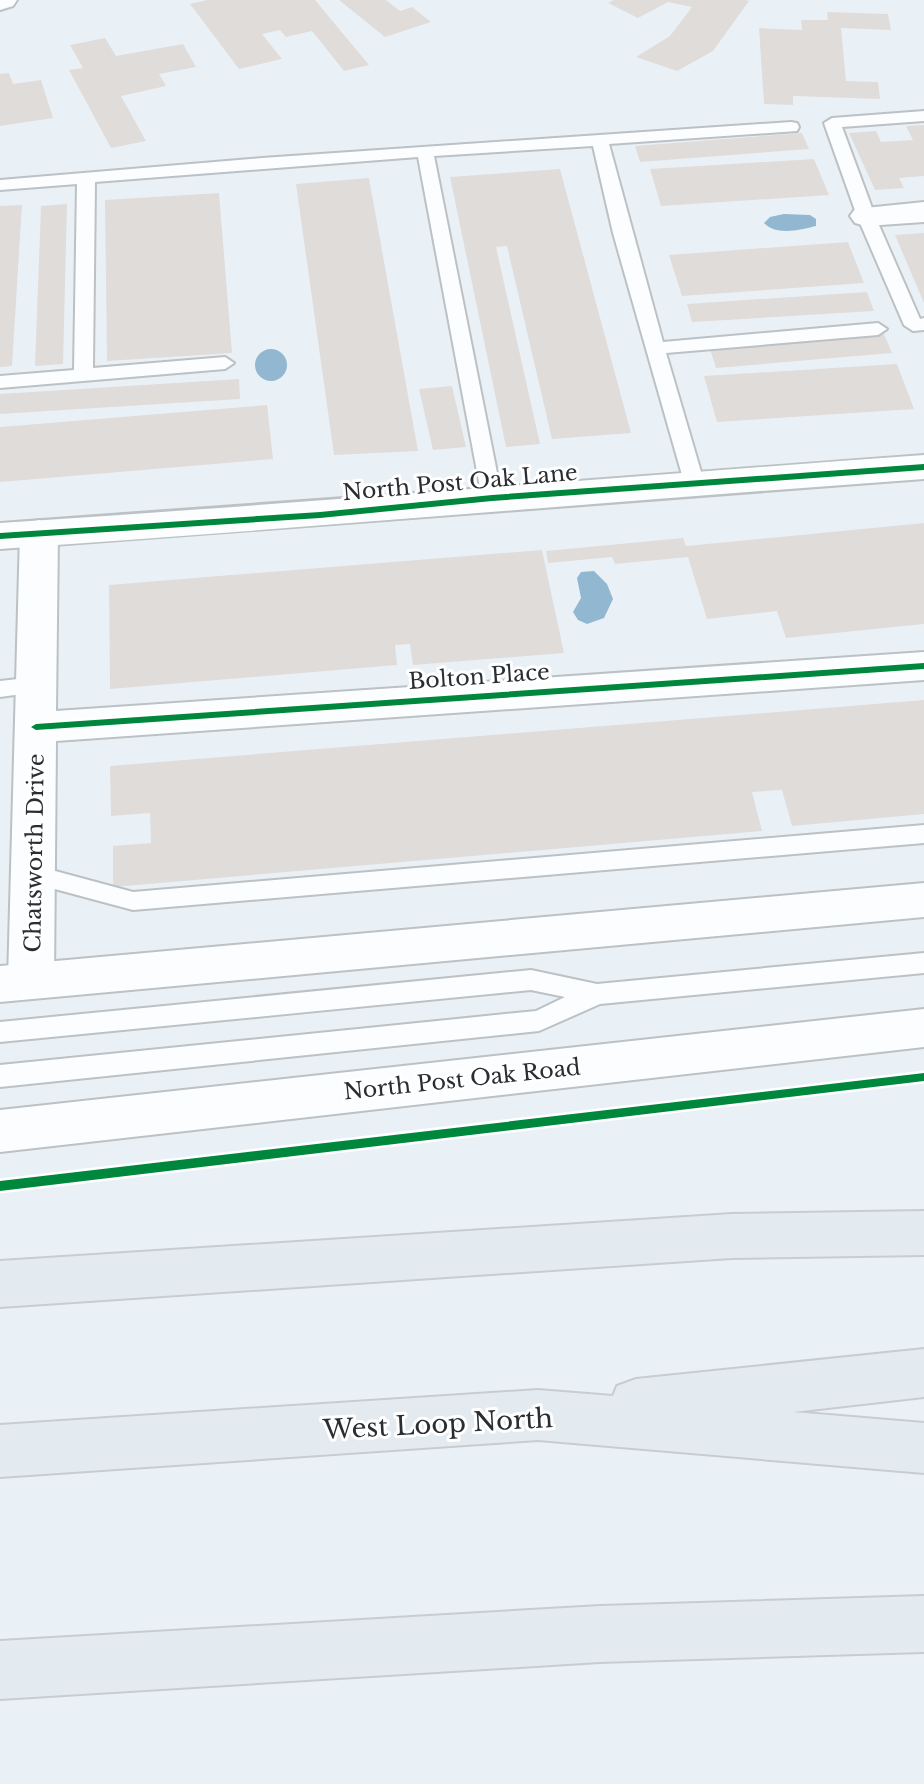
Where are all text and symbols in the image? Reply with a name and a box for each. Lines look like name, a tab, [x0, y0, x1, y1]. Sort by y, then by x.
street label: North Post Oak Lane	[342, 459, 579, 506]
street label: Bolton Place	[408, 658, 551, 695]
street label: Chatsworth Drive	[19, 753, 50, 953]
street label: North Post Oak Road	[342, 1054, 582, 1105]
street label: West Loop North	[321, 1402, 554, 1446]

